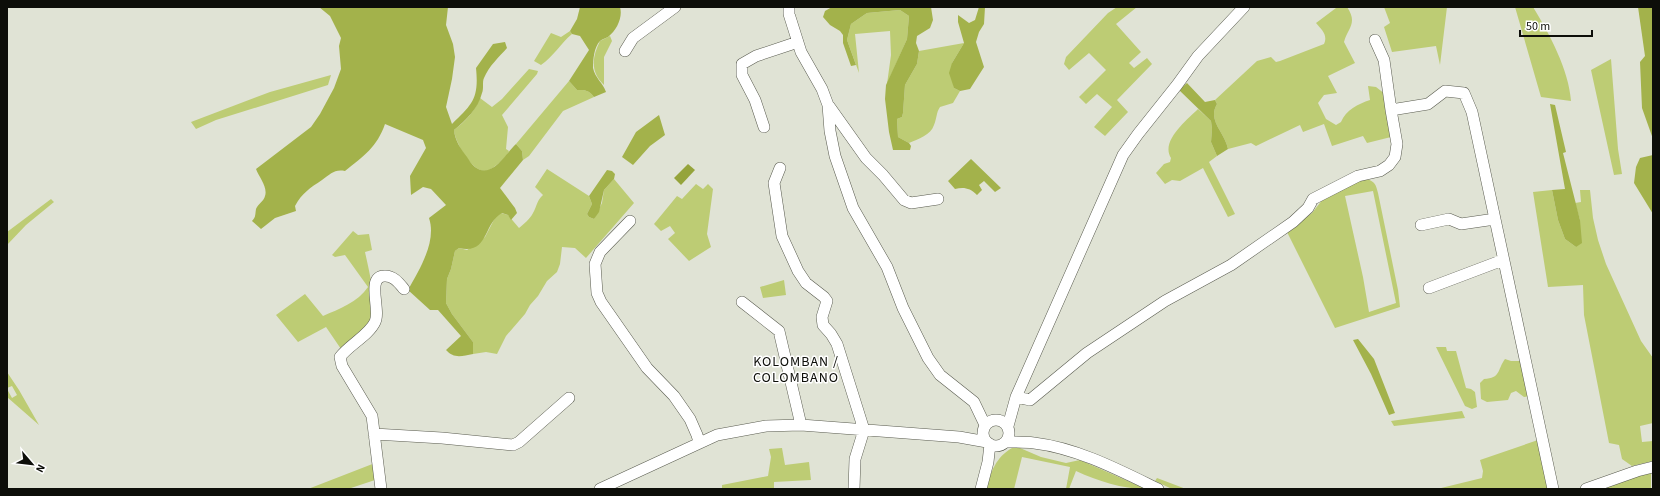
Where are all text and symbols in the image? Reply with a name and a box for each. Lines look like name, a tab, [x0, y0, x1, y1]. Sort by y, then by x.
scale bar	[1520, 12, 1592, 38]
text: 50 m	[1526, 18, 1550, 35]
district label: KOLOMBAN / COLOMBANO	[753, 352, 839, 388]
north arrow	[12, 444, 52, 484]
text: N	[32, 462, 49, 475]

